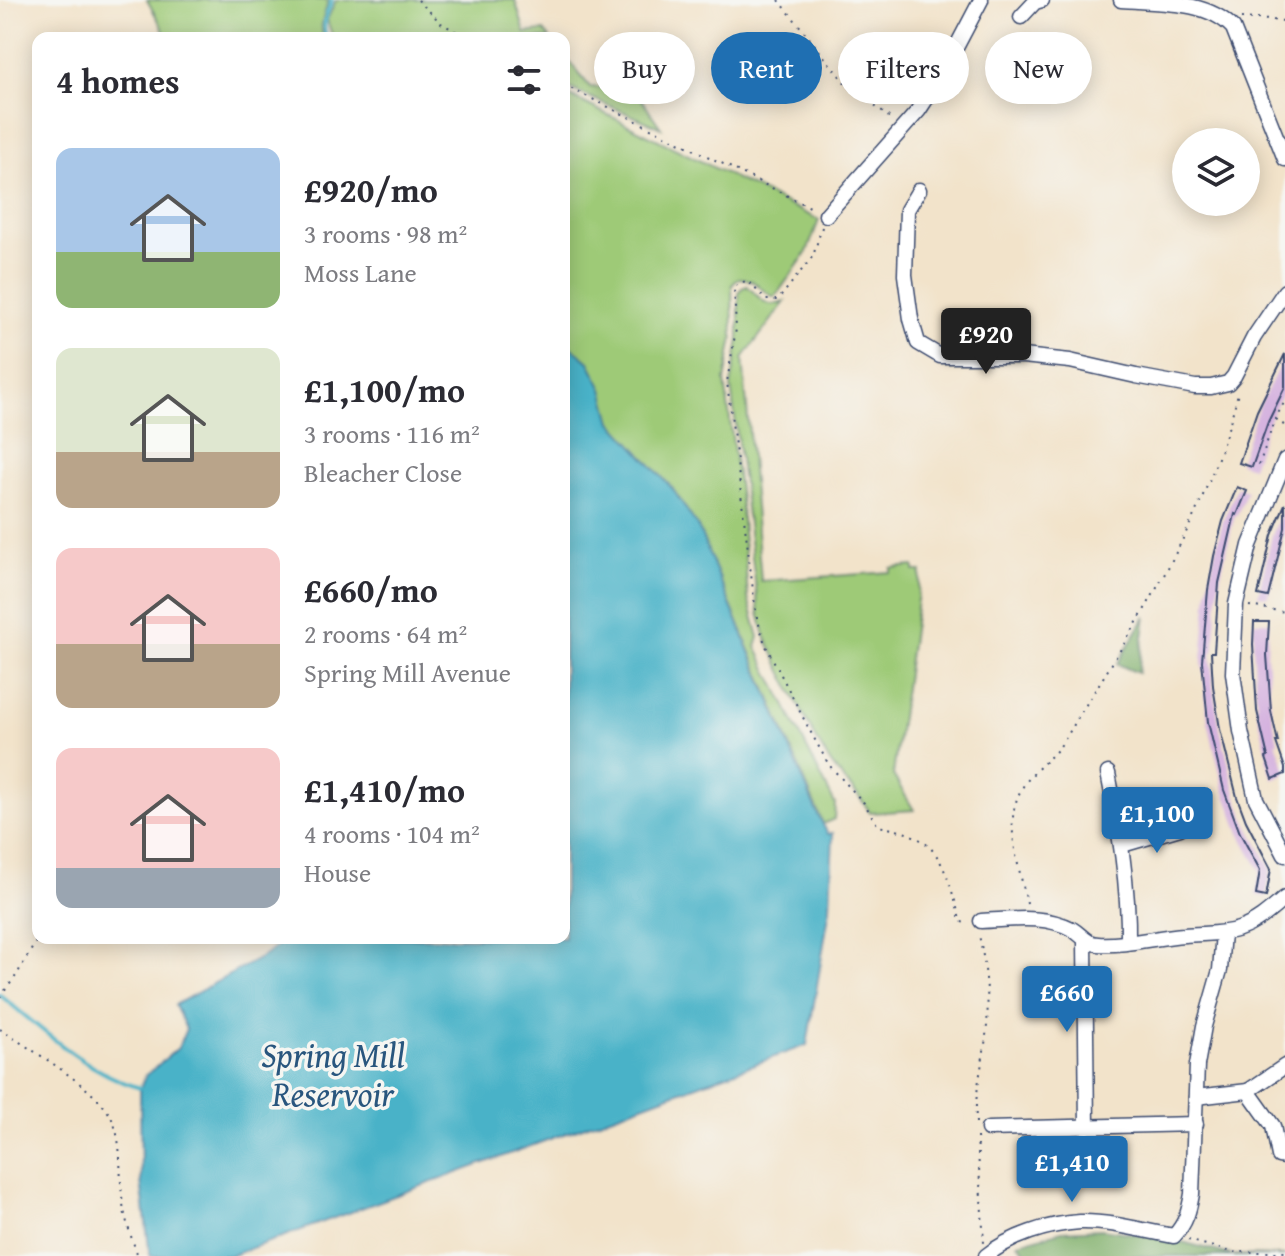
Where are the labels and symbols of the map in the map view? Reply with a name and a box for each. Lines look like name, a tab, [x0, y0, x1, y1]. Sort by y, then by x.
pin: £920	[939, 308, 1033, 376]
pin: £1,100	[1092, 787, 1222, 855]
pin: £660	[1020, 966, 1114, 1034]
water label: Spring Mill Reservoir	[261, 1030, 405, 1118]
pin: £1,410	[1007, 1136, 1137, 1204]

